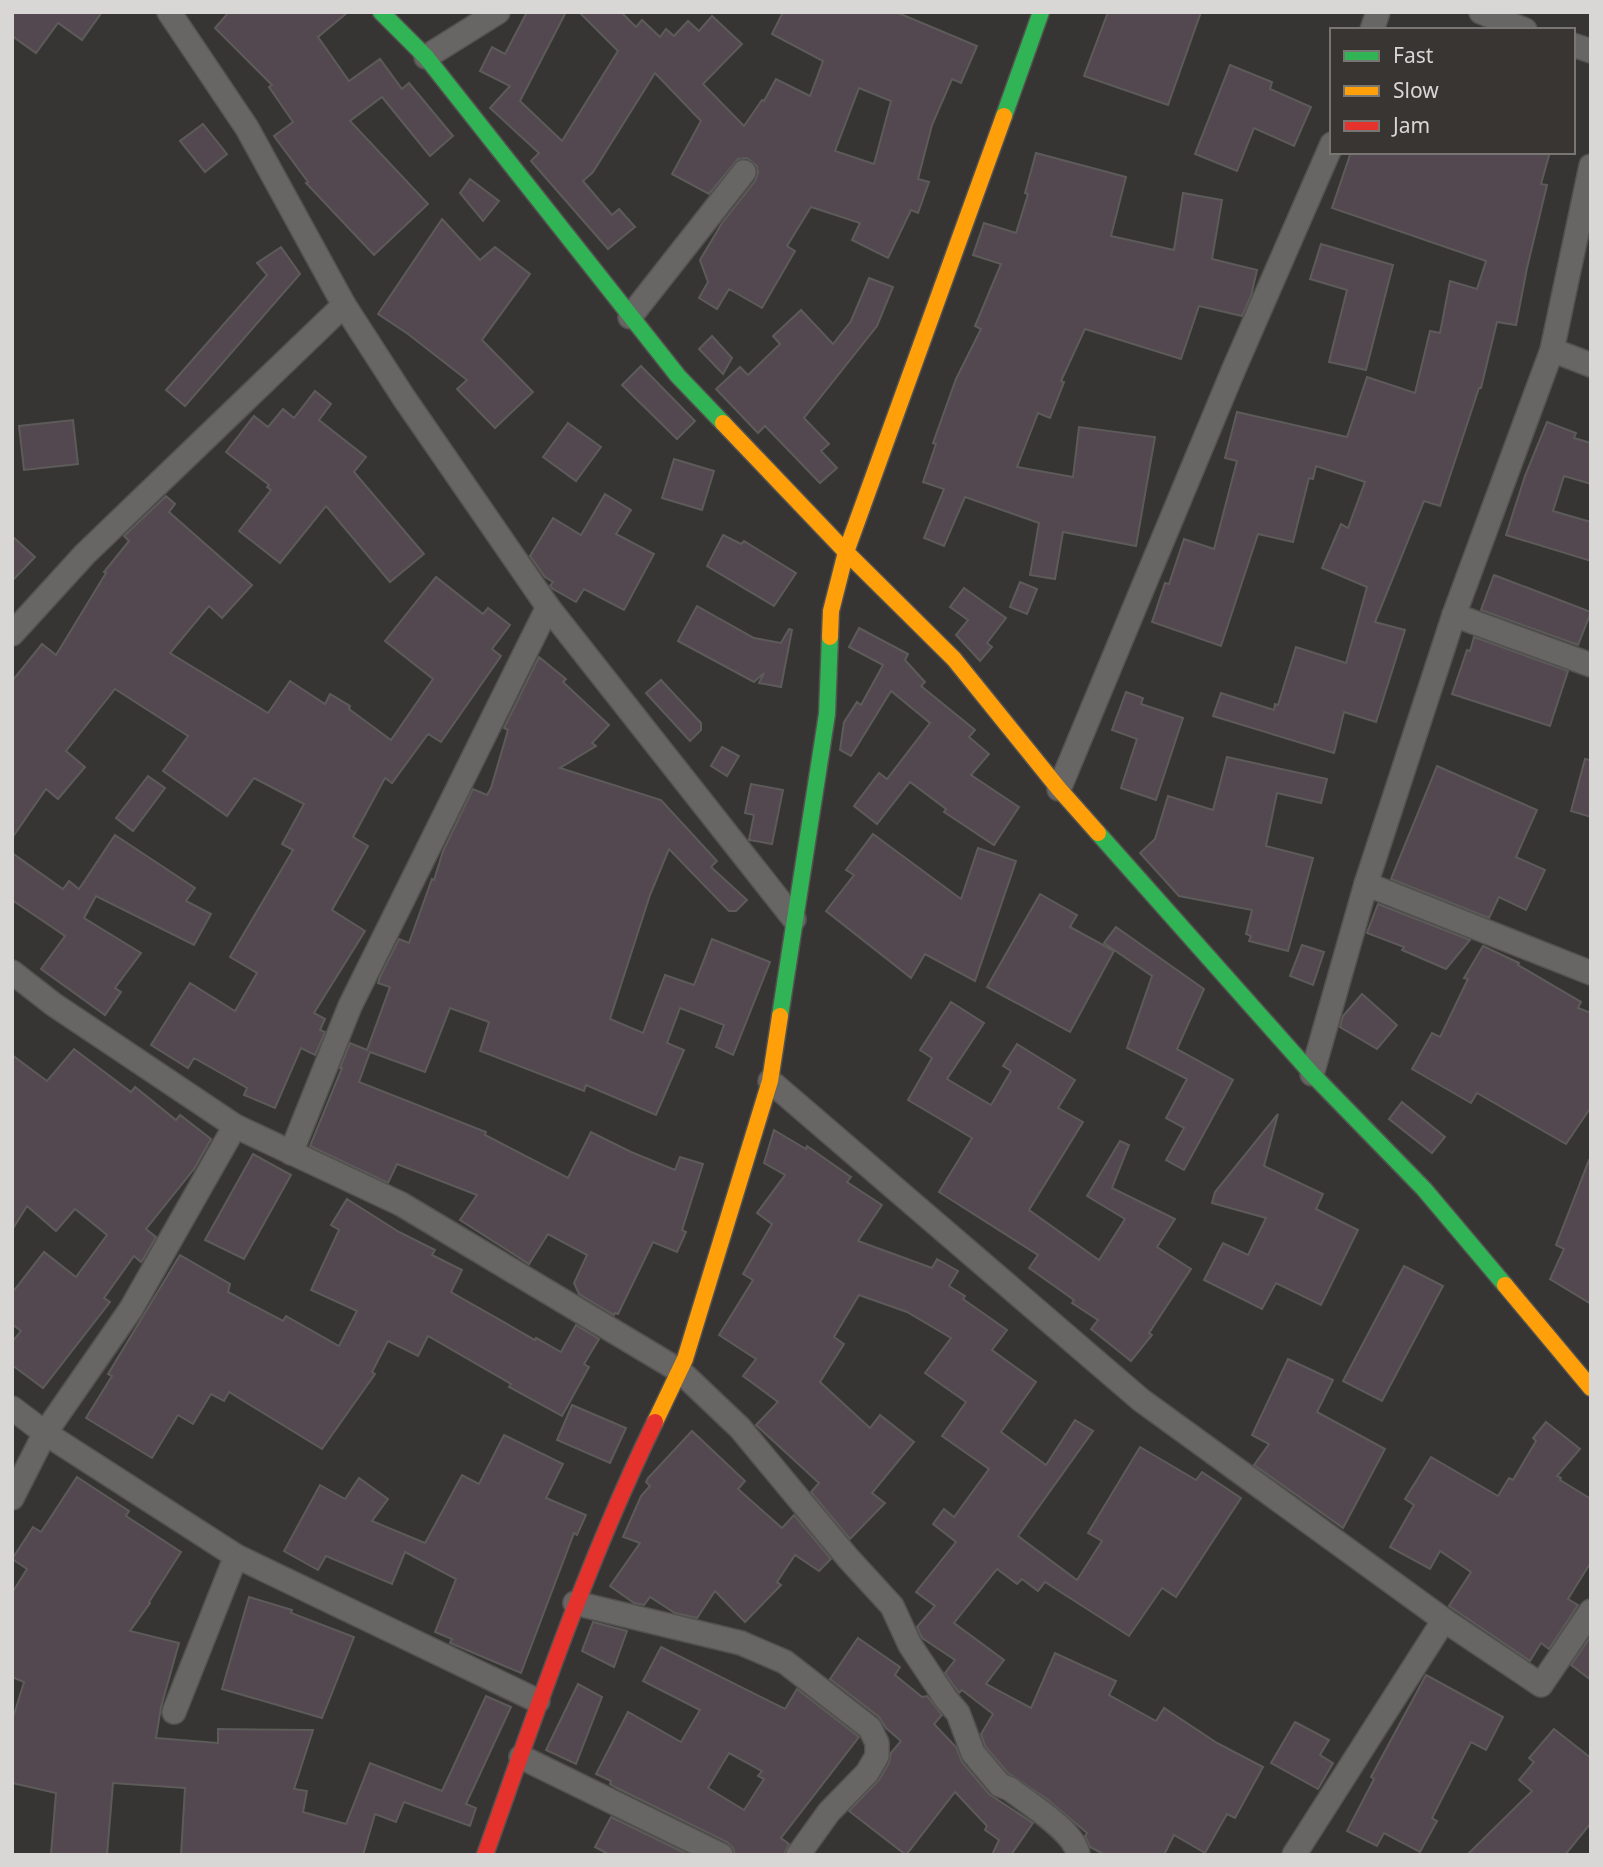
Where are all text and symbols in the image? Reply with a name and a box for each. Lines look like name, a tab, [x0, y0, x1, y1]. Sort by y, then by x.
legend	[1330, 28, 1575, 154]
text: Fast	[1393, 41, 1434, 69]
text: Slow	[1393, 76, 1439, 104]
text: Jam	[1391, 111, 1430, 139]

